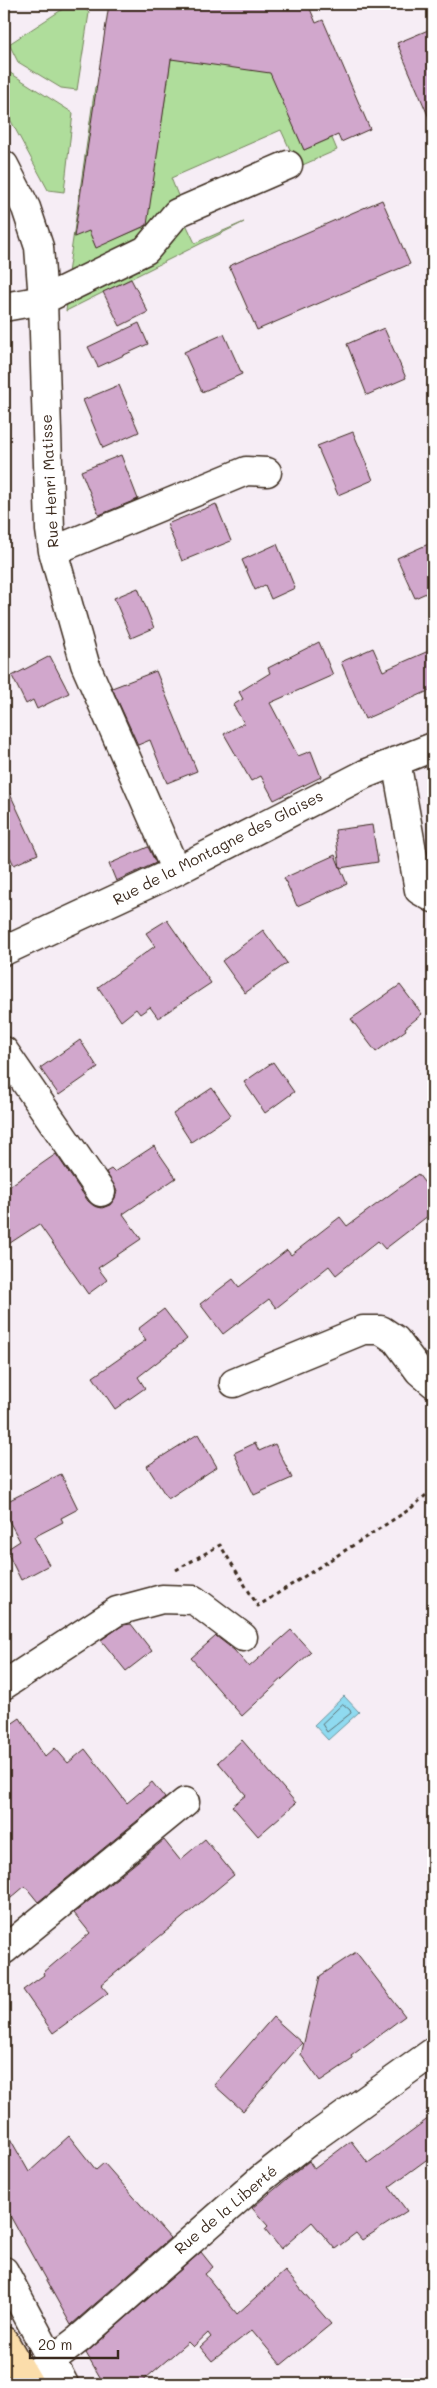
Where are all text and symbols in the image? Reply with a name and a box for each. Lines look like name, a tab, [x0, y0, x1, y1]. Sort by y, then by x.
street label: Rue Henri Matisse	[36, 414, 62, 548]
street label: Rue de la Montagne des Glaises	[109, 785, 326, 909]
street label: Rue de la Liberté	[170, 2160, 281, 2258]
scale bar	[30, 2328, 118, 2360]
text: 20 m	[38, 2334, 72, 2354]

